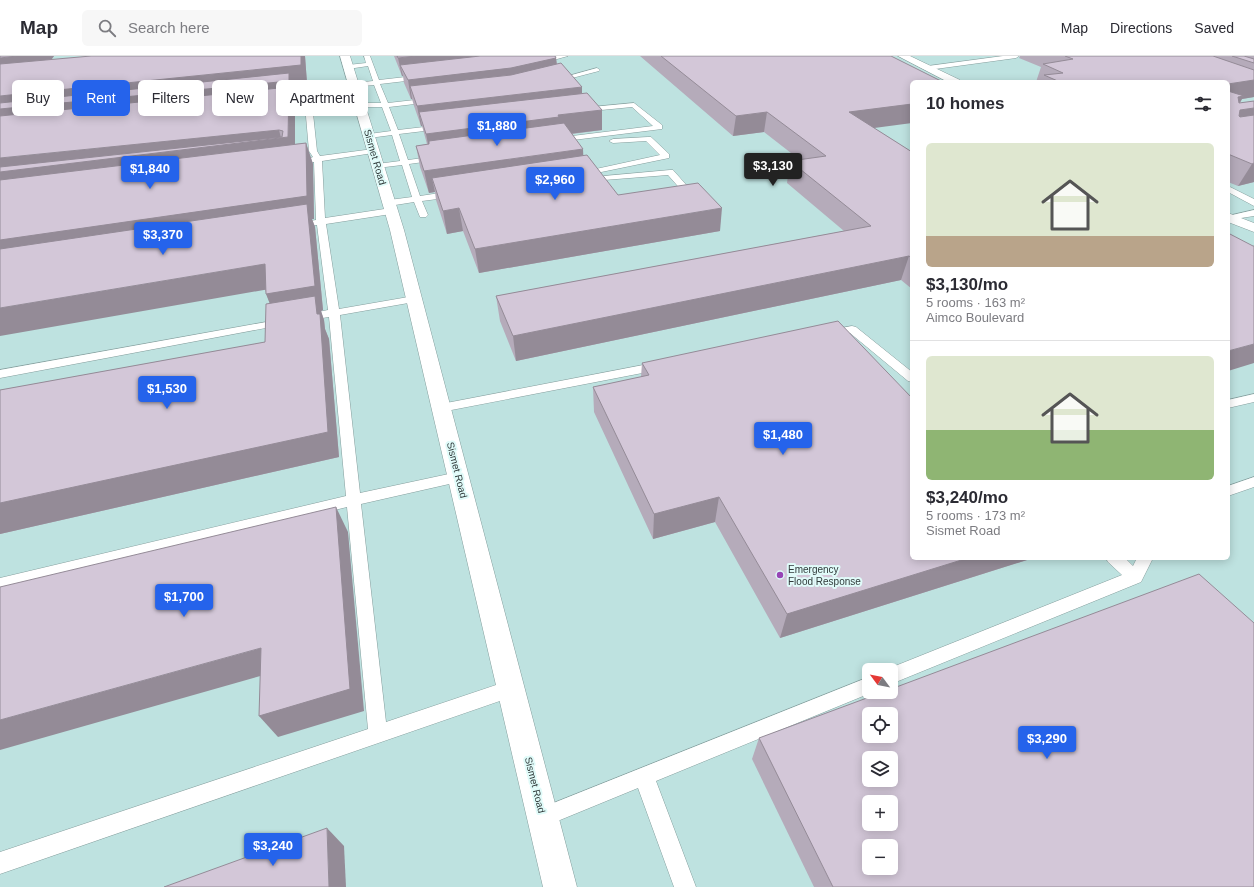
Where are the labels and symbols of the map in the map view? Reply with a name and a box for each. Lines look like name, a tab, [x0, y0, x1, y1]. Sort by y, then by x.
pin: $1,880	[464, 113, 530, 147]
street label: Sismet Road	[362, 128, 388, 186]
pin: $3,130	[740, 153, 806, 187]
pin: $1,840	[117, 156, 183, 190]
pin: $2,960	[522, 167, 588, 201]
pin: $3,370	[130, 222, 196, 256]
pin: $1,530	[134, 376, 200, 410]
pin: $1,480	[750, 422, 816, 456]
street label: Sismet Road	[445, 441, 469, 499]
place label: Emergency Flood Response	[788, 564, 861, 587]
marker: Emergency Flood Response	[775, 570, 785, 580]
pin: $1,700	[151, 584, 217, 618]
north arrow	[862, 663, 898, 699]
pin: $3,290	[1014, 726, 1080, 760]
street label: Sismet Road	[523, 756, 547, 814]
pin: $3,240	[240, 833, 306, 867]

